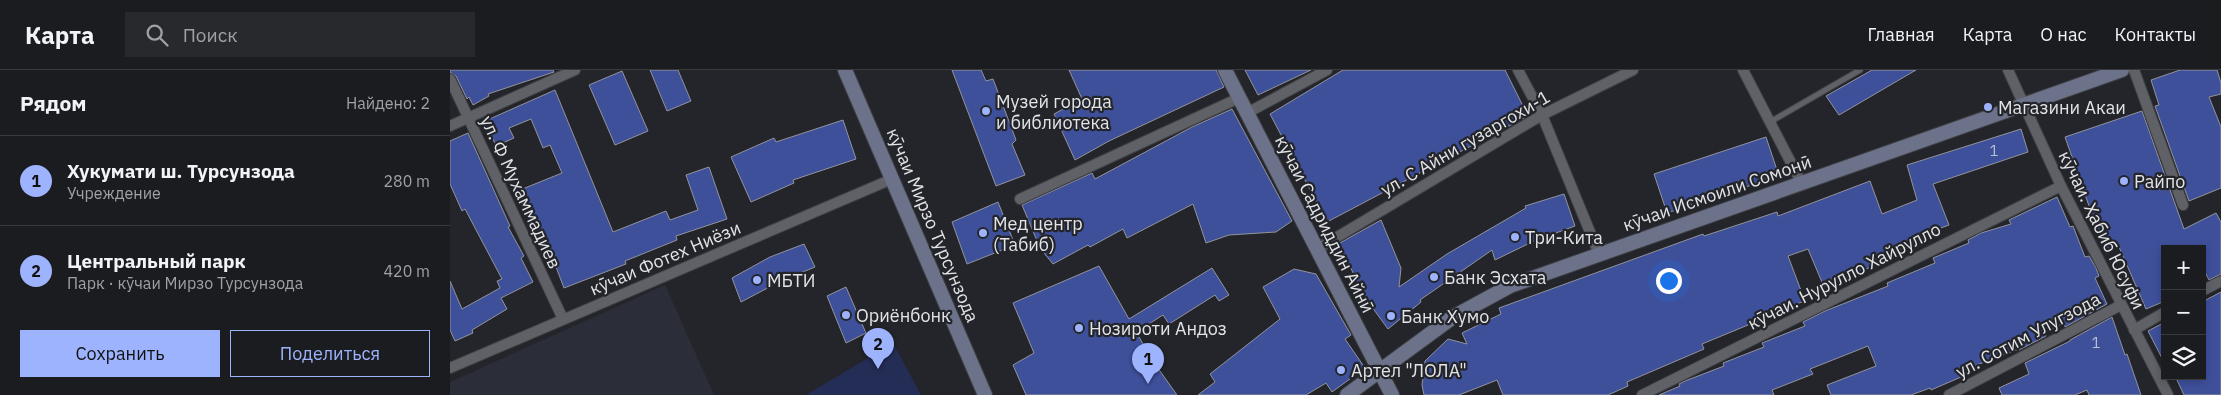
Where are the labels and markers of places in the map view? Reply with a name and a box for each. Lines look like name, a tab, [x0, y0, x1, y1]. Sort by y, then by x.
place label: Музей города и библиотека	[996, 90, 1112, 134]
place label: Магазини Акаи	[1998, 96, 2126, 119]
marker: Магазини Акаи	[1982, 101, 1994, 113]
marker: Музей города и библиотека	[980, 105, 992, 117]
place label: Райпо	[2134, 170, 2185, 193]
marker: Райпо	[2118, 175, 2130, 187]
place label: Мед центр (Табиб)	[993, 212, 1083, 256]
place label: Три-Кита	[1525, 226, 1603, 249]
marker: Мед центр (Табиб)	[977, 227, 989, 239]
marker: Три-Кита	[1509, 231, 1521, 243]
place label: Банк Эсхата	[1444, 266, 1547, 289]
place label: МБТИ	[767, 269, 815, 292]
marker: Банк Эсхата	[1428, 271, 1440, 283]
marker: МБТИ	[751, 274, 763, 286]
place label: Ориёнбонк	[856, 304, 951, 327]
place label: Банк Хумо	[1401, 305, 1489, 328]
marker: Ориёнбонк	[840, 309, 852, 321]
marker: Банк Хумо	[1385, 310, 1397, 322]
place label: Нозироти Андоз	[1089, 317, 1227, 340]
marker: Нозироти Андоз	[1073, 322, 1085, 334]
pin: 2	[862, 328, 894, 369]
pin: 1	[1132, 343, 1164, 384]
place label: Артел "ЛОЛА"	[1351, 359, 1467, 382]
marker: Артел "ЛОЛА"	[1335, 364, 1347, 376]

